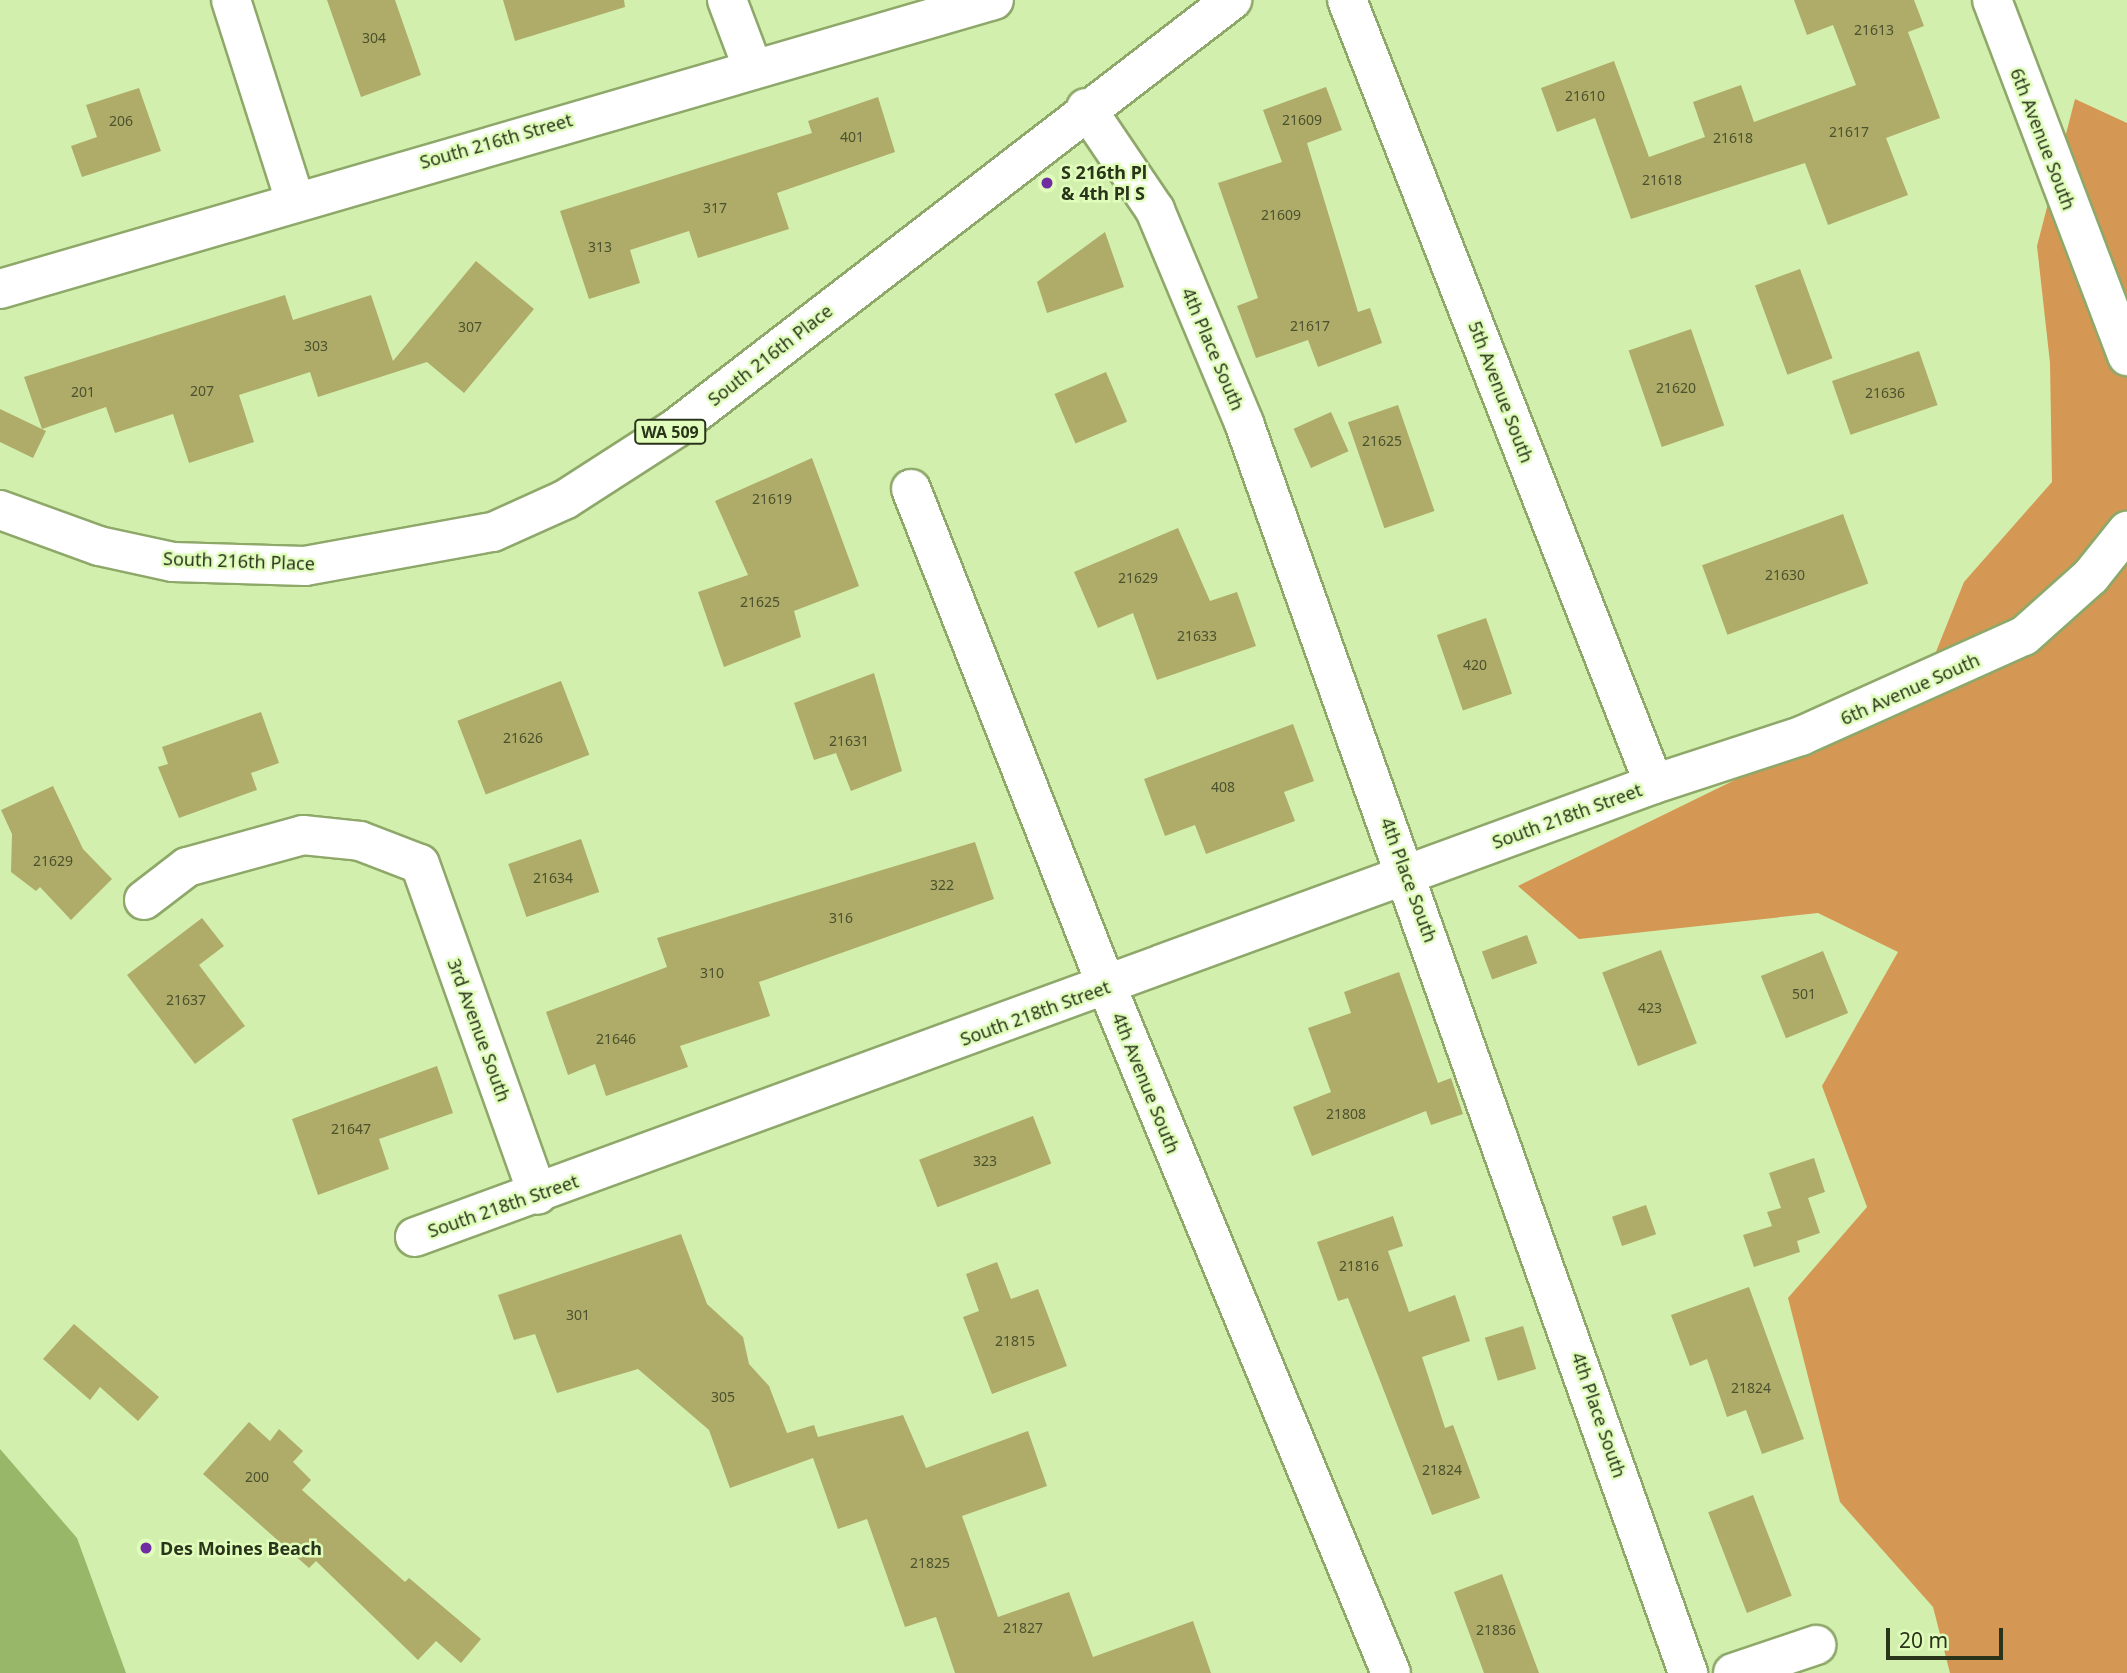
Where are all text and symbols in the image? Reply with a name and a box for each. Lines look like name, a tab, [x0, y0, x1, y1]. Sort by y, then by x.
house number: 21613	[1854, 22, 1894, 38]
house number: 304	[362, 30, 386, 46]
street label: 6th Avenue South	[2006, 65, 2080, 213]
house number: 21610	[1565, 88, 1605, 104]
street label: South 216th Street	[417, 109, 575, 173]
house number: 21609	[1282, 112, 1322, 128]
house number: 206	[109, 113, 133, 129]
house number: 21617	[1829, 124, 1869, 140]
house number: 401	[840, 129, 864, 145]
house number: 21618	[1713, 130, 1753, 146]
place label: S 216th Pl & 4th Pl S	[1061, 162, 1147, 204]
house number: 21618	[1642, 172, 1682, 188]
marker: S 216th Pl & 4th Pl S	[1039, 175, 1055, 191]
house number: 317	[703, 200, 727, 216]
house number: 21609	[1261, 207, 1301, 223]
house number: 313	[588, 239, 612, 255]
street label: 4th Place South	[1177, 284, 1249, 414]
street label: South 216th Place	[704, 300, 836, 410]
house number: 21617	[1290, 318, 1330, 334]
street label: 5th Avenue South	[1464, 318, 1538, 466]
house number: 307	[458, 319, 482, 335]
house number: 303	[304, 338, 328, 354]
house number: 21620	[1656, 380, 1696, 396]
house number: 207	[190, 383, 214, 399]
house number: 201	[71, 384, 95, 400]
house number: 21636	[1865, 385, 1905, 401]
road number: WA 509	[633, 420, 707, 444]
house number: 21625	[1362, 433, 1402, 449]
house number: 21619	[752, 491, 792, 507]
street label: South 216th Place	[163, 548, 315, 574]
house number: 21630	[1765, 567, 1805, 583]
house number: 21629	[1118, 570, 1158, 586]
house number: 21625	[740, 594, 780, 610]
house number: 21633	[1177, 628, 1217, 644]
street label: 6th Avenue South	[1837, 649, 1983, 729]
house number: 420	[1463, 657, 1487, 673]
house number: 21626	[503, 730, 543, 746]
house number: 21631	[829, 733, 869, 749]
house number: 408	[1211, 779, 1235, 795]
street label: South 218th Street	[1489, 779, 1645, 853]
street label: 4th Place South	[1376, 815, 1442, 945]
house number: 21629	[33, 853, 73, 869]
house number: 21634	[533, 870, 573, 886]
house number: 322	[930, 877, 954, 893]
house number: 316	[829, 910, 853, 926]
street label: 3rd Avenue South	[443, 956, 515, 1104]
house number: 310	[700, 965, 724, 981]
street label: South 218th Street	[957, 976, 1113, 1050]
house number: 501	[1792, 986, 1816, 1002]
house number: 21637	[166, 992, 206, 1008]
house number: 423	[1638, 1000, 1662, 1016]
street label: 4th Avenue South	[1108, 1009, 1184, 1157]
house number: 21646	[596, 1031, 636, 1047]
house number: 21808	[1326, 1106, 1366, 1122]
house number: 21647	[331, 1121, 371, 1137]
house number: 323	[973, 1153, 997, 1169]
street label: South 218th Street	[425, 1170, 581, 1242]
house number: 21816	[1339, 1258, 1379, 1274]
house number: 301	[566, 1307, 590, 1323]
house number: 21815	[995, 1333, 1035, 1349]
street label: 4th Place South	[1567, 1349, 1631, 1481]
house number: 21824	[1731, 1380, 1771, 1396]
house number: 305	[711, 1389, 735, 1405]
house number: 21824	[1422, 1462, 1462, 1478]
house number: 200	[245, 1469, 269, 1485]
place label: Des Moines Beach	[160, 1537, 322, 1559]
marker: Des Moines Beach	[138, 1540, 154, 1556]
house number: 21825	[910, 1555, 950, 1571]
scale bar	[1889, 1614, 2006, 1658]
house number: 21827	[1003, 1620, 1043, 1636]
house number: 21836	[1476, 1622, 1516, 1638]
text: 20 m	[1899, 1626, 1948, 1654]

